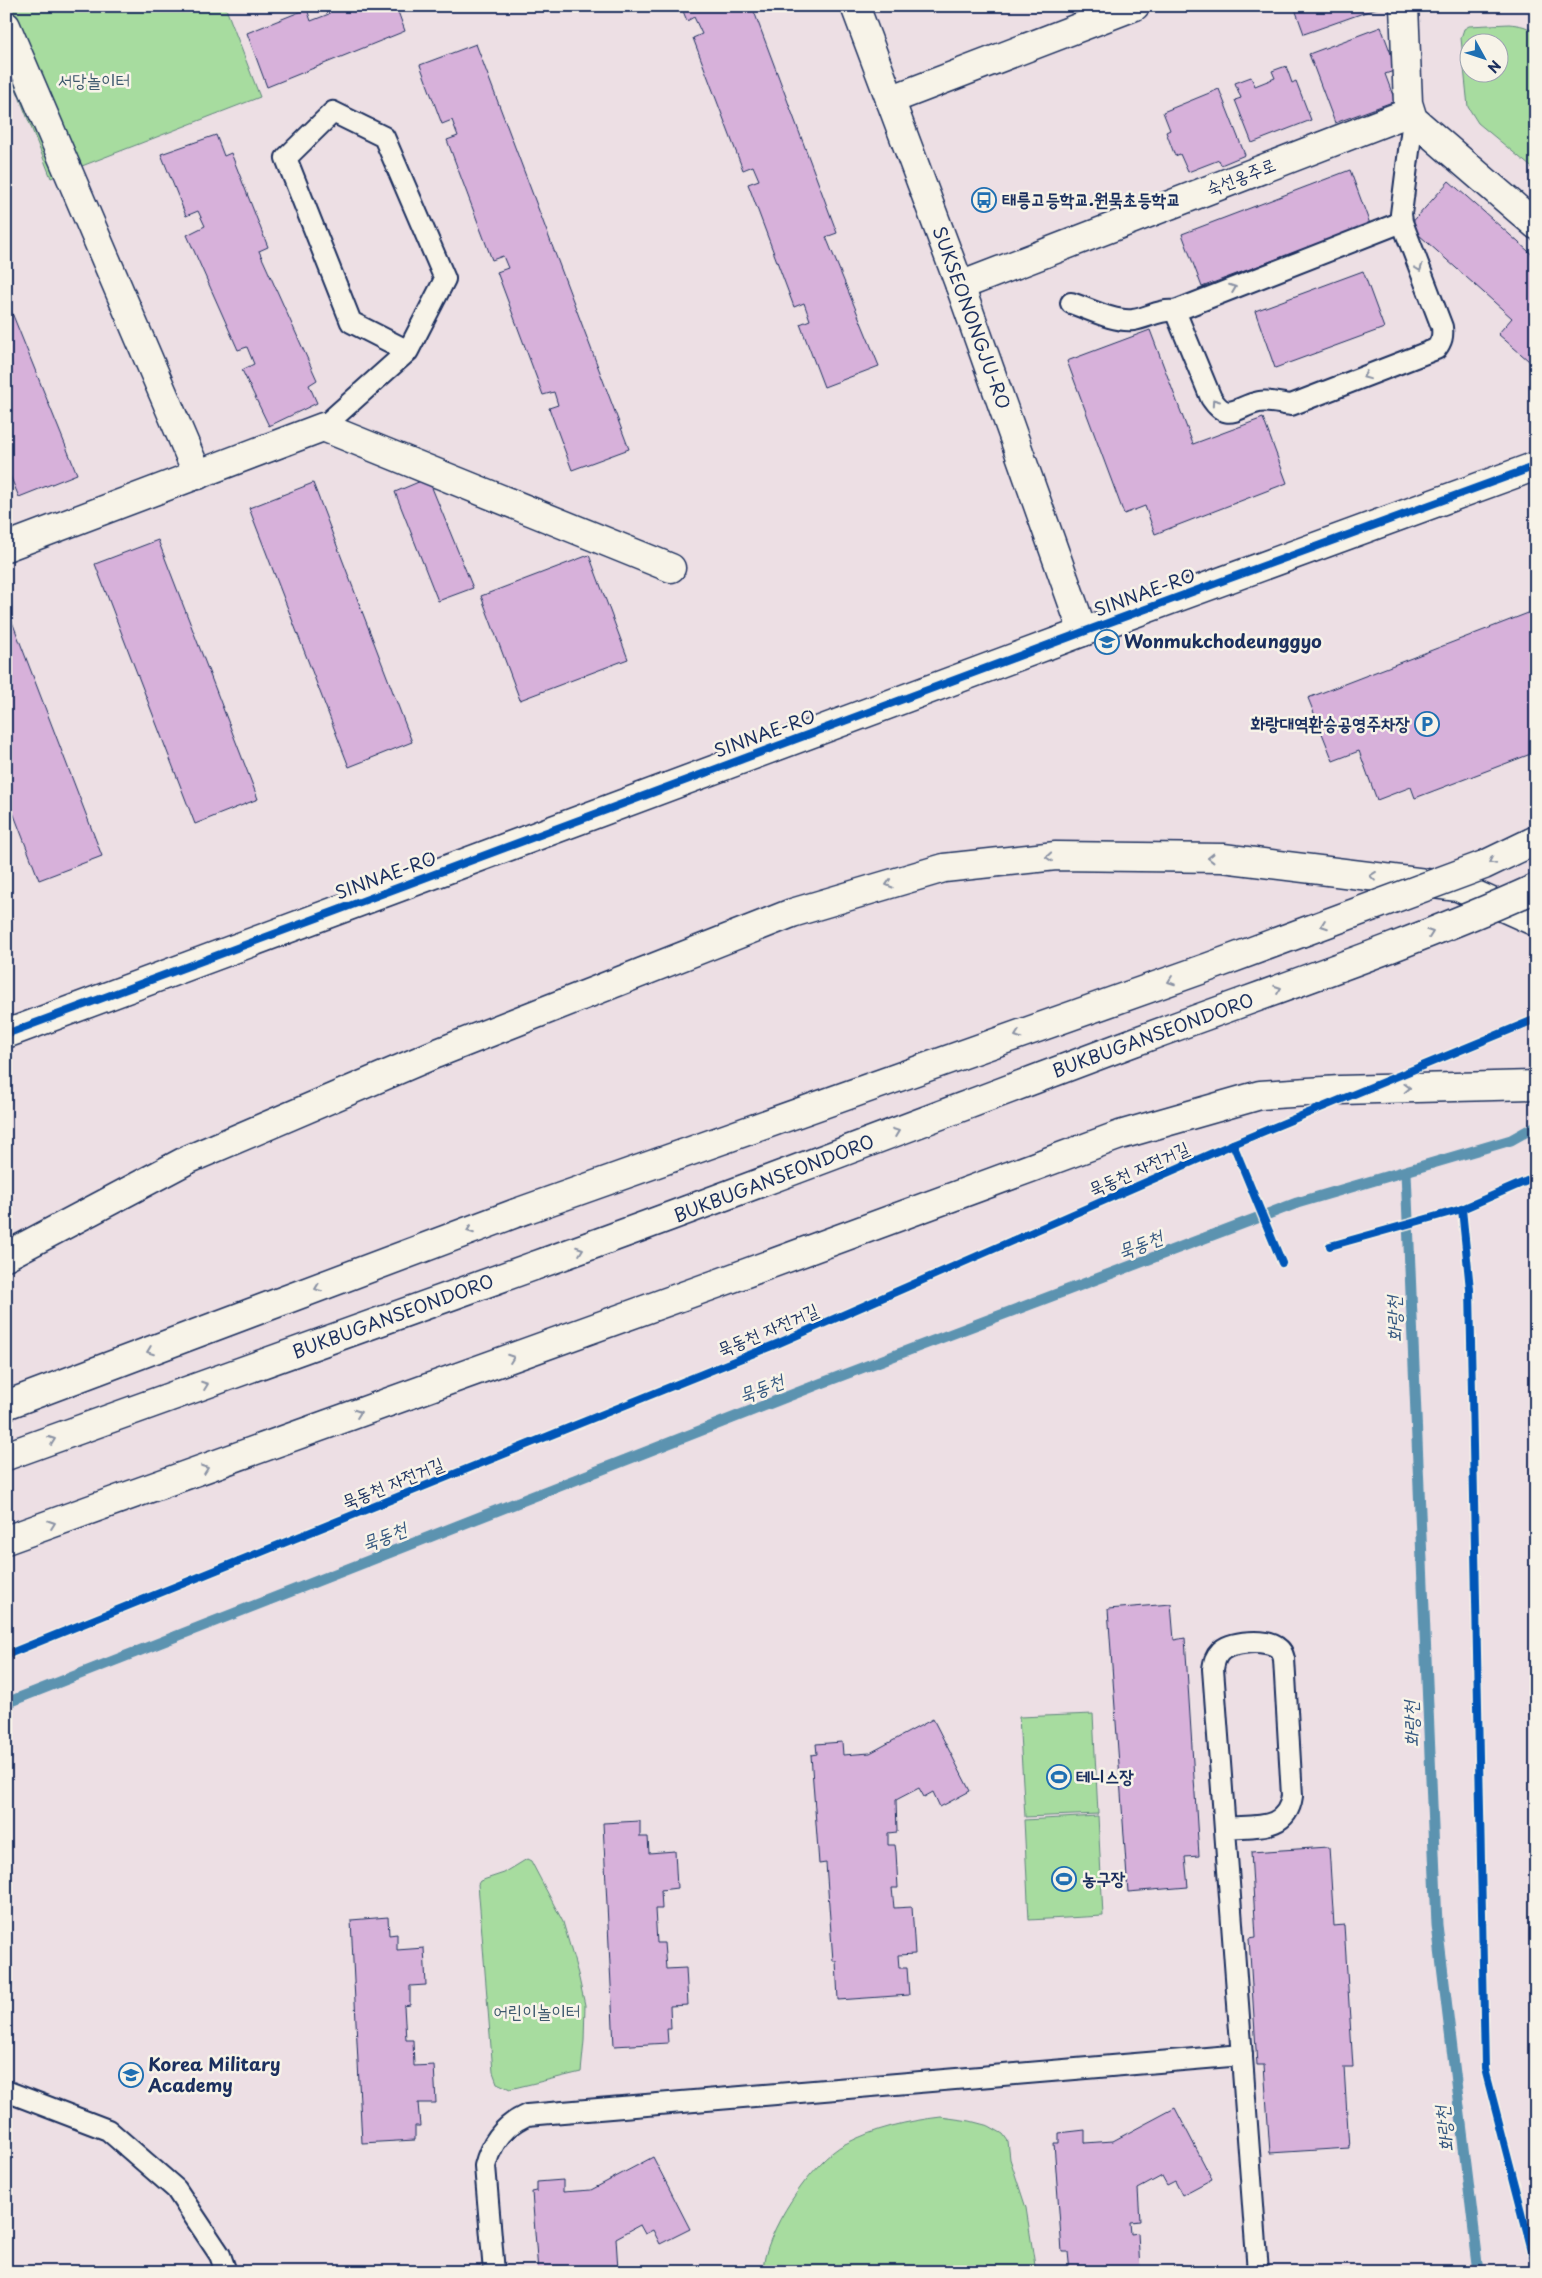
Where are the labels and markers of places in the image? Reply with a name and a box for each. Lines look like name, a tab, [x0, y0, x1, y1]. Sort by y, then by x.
place label: 태릉고등학교.원묵초등학교	[1002, 185, 1181, 212]
bus stop icon: 태릉고등학교.원묵초등학교	[971, 187, 997, 213]
place label: Wonmukchodeunggyo	[1124, 627, 1322, 654]
school or university icon: Wonmukchodeunggyo	[1094, 629, 1120, 655]
place label: 화랑대역환승공영주차장	[1251, 709, 1411, 736]
parking icon: 화랑대역환승공영주차장	[1414, 711, 1440, 737]
place label: 테니스장	[1076, 1762, 1134, 1789]
sports icon: 테니스장	[1046, 1764, 1072, 1790]
place label: 농구장	[1082, 1864, 1126, 1891]
sports icon: 농구장	[1051, 1866, 1077, 1892]
place label: Korea Military Academy	[147, 2050, 281, 2098]
school or university icon: Korea Military Academy	[118, 2062, 144, 2088]

